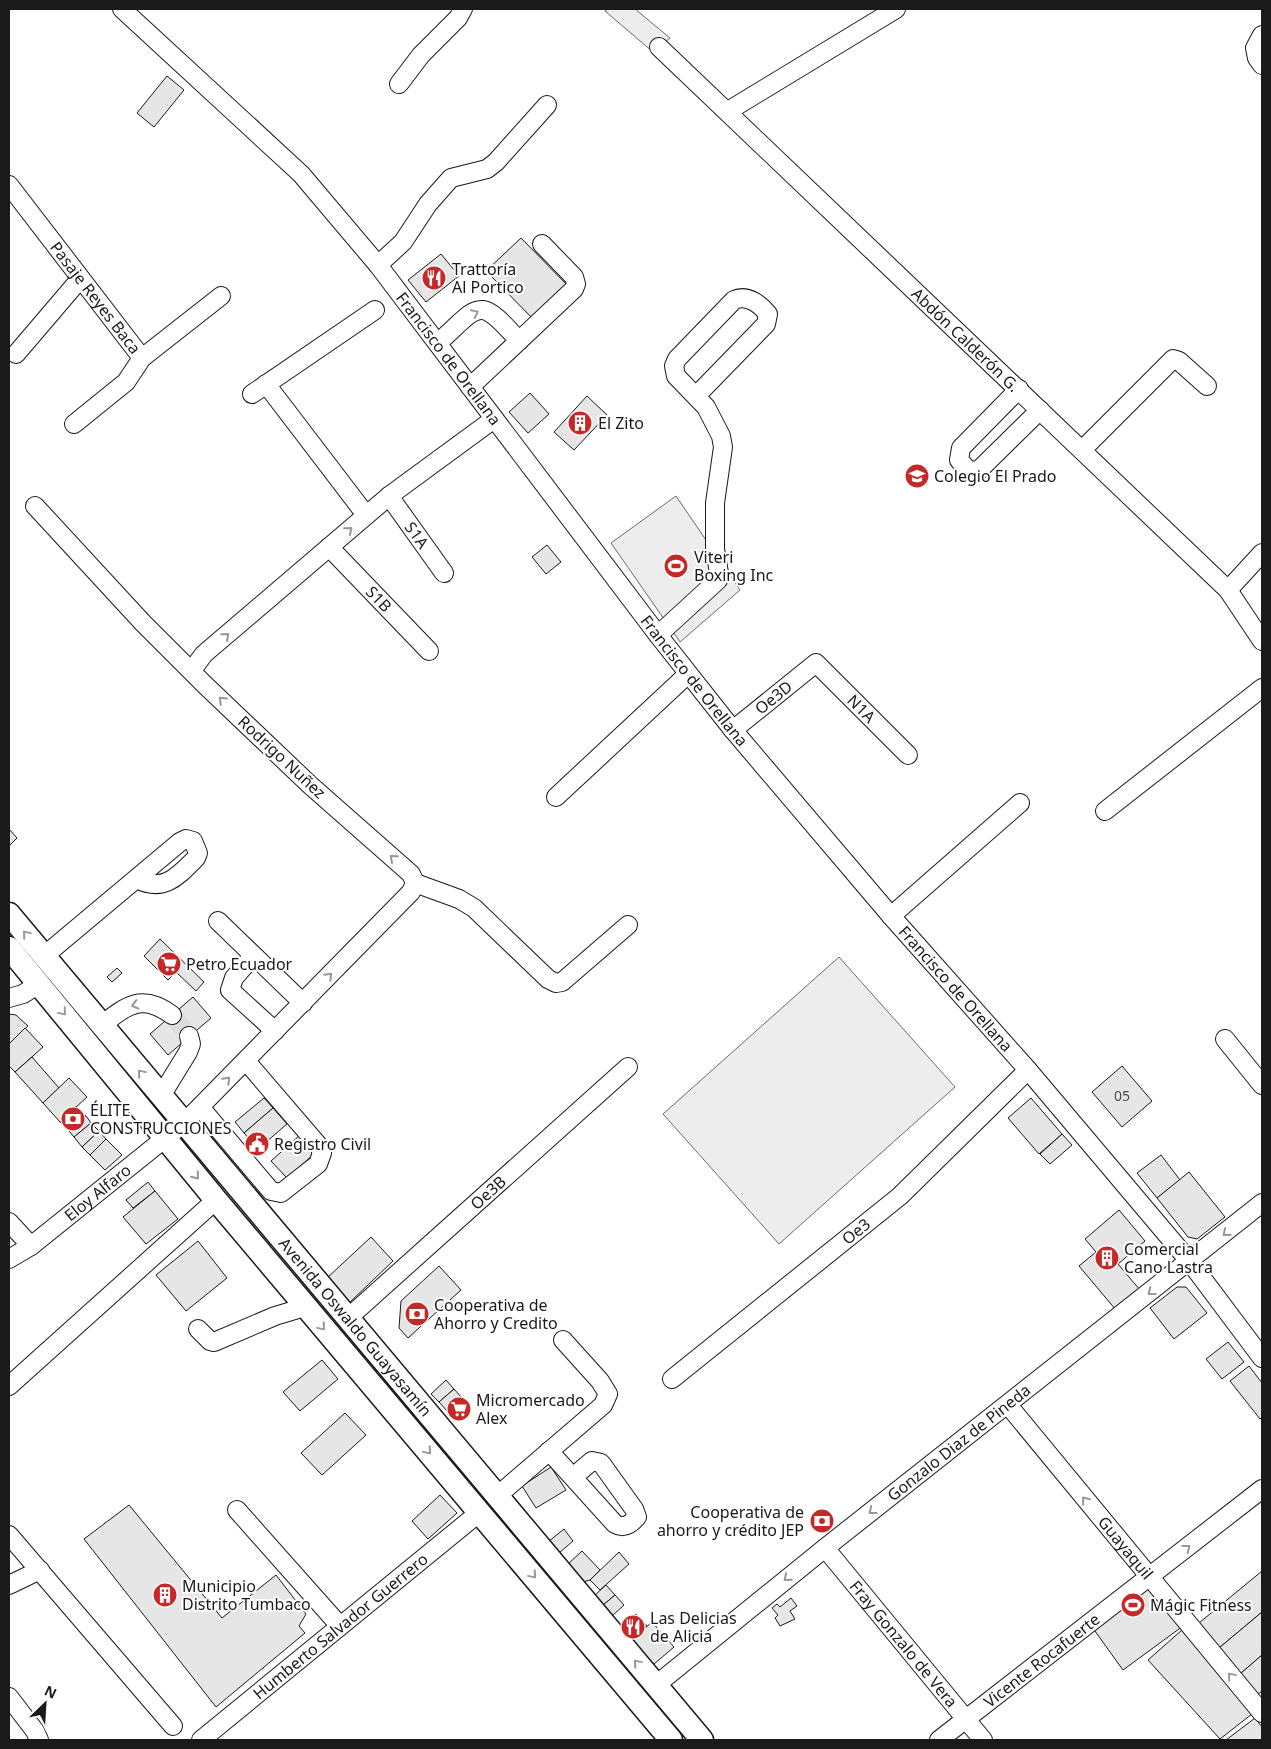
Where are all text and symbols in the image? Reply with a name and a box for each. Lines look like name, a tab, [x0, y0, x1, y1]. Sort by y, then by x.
street label: Pasaje Reyes Baca	[45, 237, 146, 358]
place label: Trattoría Al Portico	[452, 258, 524, 298]
restaurant icon: Trattoría Al Portico	[421, 265, 447, 291]
street label: Abdón Calderón G.	[907, 283, 1025, 397]
street label: Francisco de Orellana	[391, 288, 506, 430]
one-way arrow	[470, 309, 479, 319]
building icon: El Zito	[567, 410, 593, 436]
place label: El Zito	[598, 412, 644, 434]
school or university icon: Colegio El Prado	[904, 463, 930, 489]
place label: Colegio El Prado	[934, 465, 1056, 487]
street label: S1A	[400, 517, 434, 554]
one-way arrow	[343, 527, 352, 536]
place label: Viteri Boxing Inc	[694, 546, 774, 586]
sports icon: Viteri Boxing Inc	[663, 553, 689, 579]
street label: S1B	[361, 581, 397, 617]
street label: Francisco de Orellana	[636, 610, 753, 751]
one-way arrow	[220, 632, 229, 641]
street label: Oe3D	[750, 675, 797, 719]
street label: N1A	[843, 690, 881, 728]
one-way arrow	[219, 697, 228, 706]
street label: Rodrigo Nuñez	[233, 711, 331, 803]
one-way arrow	[389, 855, 398, 864]
street label: Francisco de Orellana	[894, 921, 1018, 1056]
one-way arrow	[23, 931, 32, 940]
supermarket icon: Petro Ecuador	[156, 951, 182, 977]
place label: Petro Ecuador	[186, 953, 293, 975]
one-way arrow	[323, 973, 332, 982]
one-way arrow	[131, 999, 140, 1010]
one-way arrow	[57, 1006, 65, 1015]
one-way arrow	[138, 1069, 147, 1078]
one-way arrow	[221, 1077, 230, 1086]
house number: 05	[1114, 1086, 1130, 1105]
place label: ÉLITE CONSTRUCCIONES	[90, 1099, 232, 1139]
bank icon: ÉLITE CONSTRUCCIONES	[60, 1106, 86, 1132]
public building icon: Registro Civil	[244, 1131, 270, 1157]
place label: Registro Civil	[274, 1133, 371, 1155]
street label: Eloy Alfaro	[60, 1159, 136, 1226]
one-way arrow	[190, 1170, 199, 1179]
street label: Oe3B	[465, 1171, 511, 1214]
street label: Oe3	[837, 1213, 875, 1249]
one-way arrow	[1223, 1227, 1232, 1235]
street label: Avenida Oswaldo Guayasamín	[274, 1233, 437, 1421]
place label: Comercial Cano Lastra	[1124, 1238, 1213, 1278]
building icon: Comercial Cano Lastra	[1094, 1245, 1120, 1271]
one-way arrow	[1148, 1286, 1157, 1295]
place label: Cooperativa de Ahorro y Credito	[434, 1294, 558, 1334]
bank icon: Cooperativa de Ahorro y Credito	[404, 1301, 430, 1327]
one-way arrow	[317, 1322, 326, 1331]
street label: Gonzalo Diaz de Pineda	[883, 1379, 1035, 1506]
place label: Micromercado Alex	[476, 1389, 585, 1429]
supermarket icon: Micromercado Alex	[446, 1396, 472, 1422]
one-way arrow	[422, 1445, 431, 1454]
one-way arrow	[1082, 1496, 1091, 1505]
place label: Cooperativa de ahorro y crédito JEP	[657, 1501, 804, 1541]
one-way arrow	[868, 1505, 878, 1514]
bank icon: Cooperativa de ahorro y crédito JEP	[809, 1508, 835, 1534]
street label: Guayaquil	[1093, 1512, 1158, 1584]
one-way arrow	[1181, 1545, 1191, 1554]
street label: Humberto Salvador Guerrero	[248, 1548, 432, 1704]
one-way arrow	[527, 1569, 535, 1578]
one-way arrow	[784, 1573, 793, 1581]
place label: Municipio Distrito Tumbaco	[182, 1575, 311, 1615]
street label: Fray Gonzalo de Vera	[845, 1576, 963, 1712]
building icon: Municipio Distrito Tumbaco	[152, 1582, 178, 1608]
sports icon: Mágic Fitness	[1120, 1592, 1146, 1618]
place label: Mágic Fitness	[1150, 1594, 1252, 1616]
place label: Las Delicias de Alicia	[650, 1607, 737, 1647]
street label: Vicente Rocafuerte	[979, 1608, 1104, 1712]
restaurant icon: Las Delicias de Alicia	[620, 1614, 646, 1640]
one-way arrow	[634, 1660, 643, 1669]
one-way arrow	[1228, 1673, 1237, 1682]
north arrow	[20, 1679, 70, 1729]
text: N	[42, 1681, 60, 1703]

